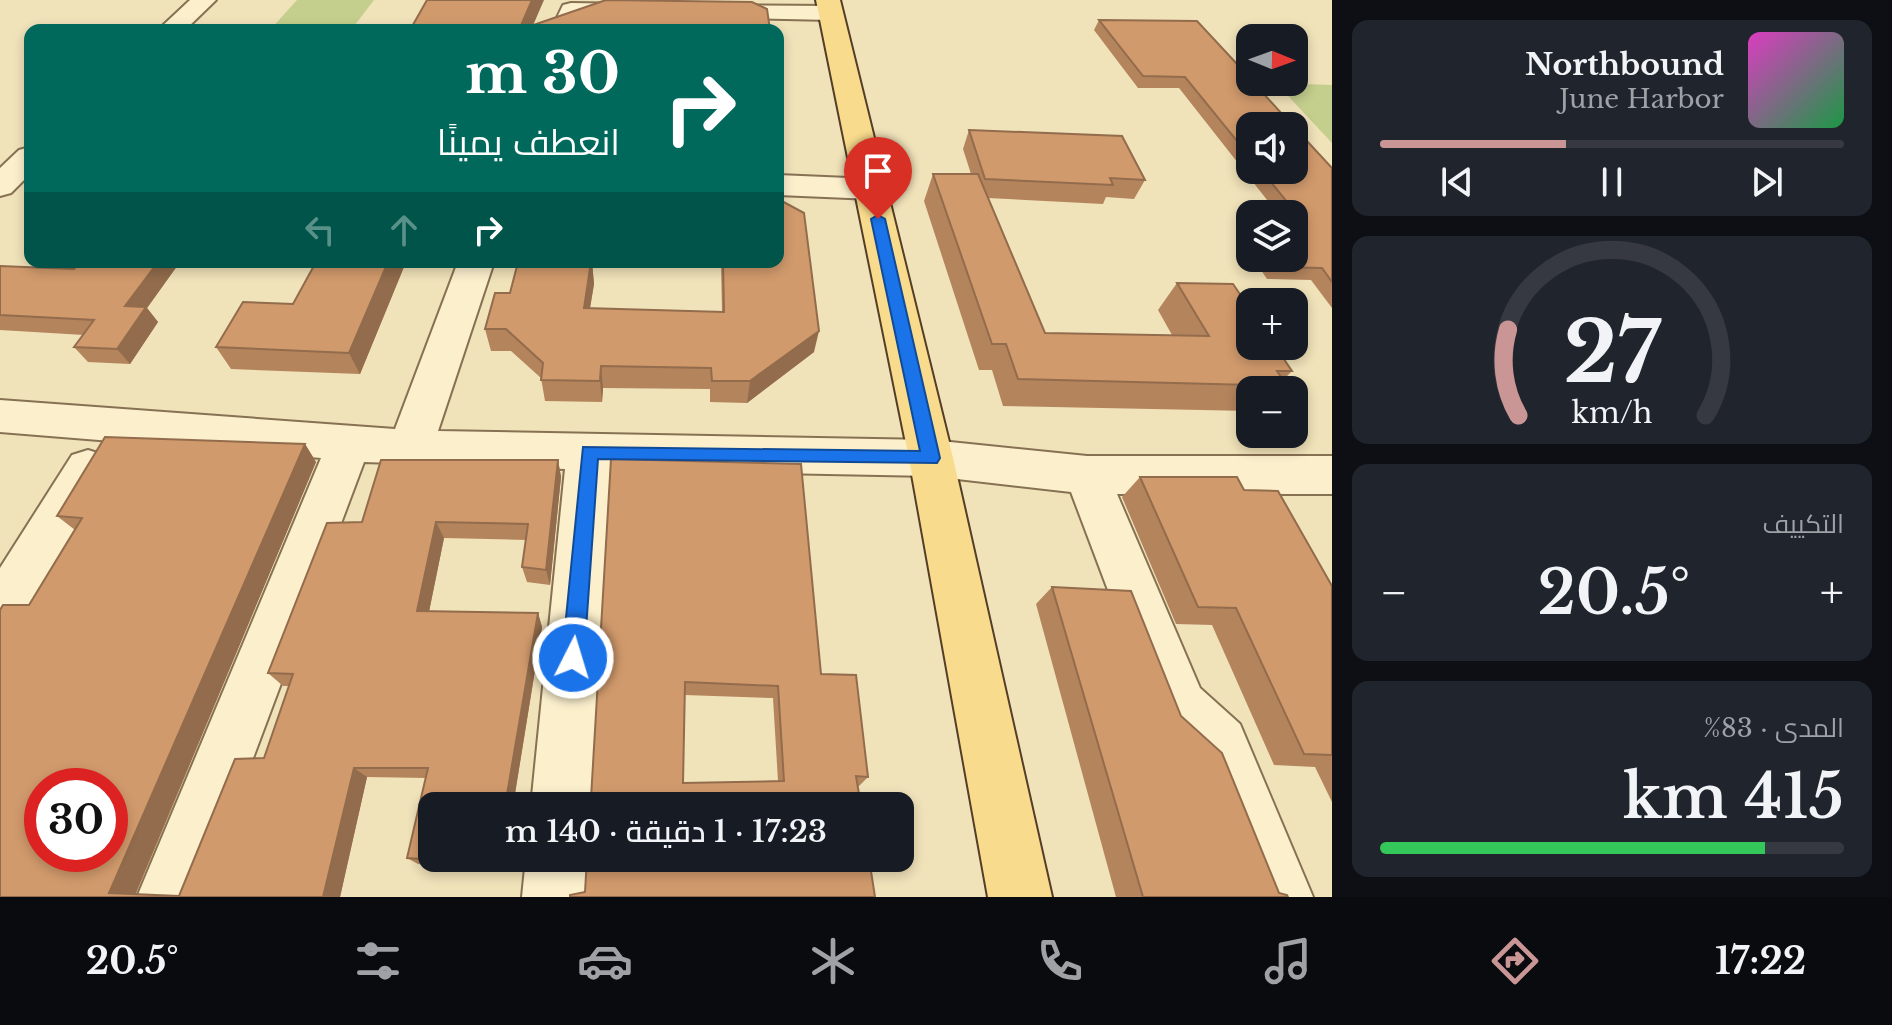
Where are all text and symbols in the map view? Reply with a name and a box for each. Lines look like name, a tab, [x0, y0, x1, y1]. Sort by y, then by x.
north arrow	[1236, 24, 1308, 96]
map controls	[1236, 24, 1308, 448]
text: 30 m	[465, 39, 620, 108]
text: Northbound	[1525, 46, 1724, 83]
icon: right	[648, 56, 752, 160]
text: June Harbor	[1559, 83, 1724, 115]
button: sound	[1236, 112, 1308, 184]
text: انعطف يمينًا	[437, 120, 620, 165]
pin	[844, 137, 912, 219]
icon: arrive	[856, 149, 900, 193]
icon: previous	[1435, 160, 1479, 204]
icon: pause	[1590, 160, 1634, 204]
icon: next	[1745, 160, 1789, 204]
button: layers	[1236, 200, 1308, 272]
icon: left	[298, 208, 342, 252]
icon: ahead	[382, 208, 426, 252]
icon: right	[466, 208, 510, 252]
button: +	[1236, 288, 1308, 360]
text: 27	[1563, 301, 1662, 404]
button: −	[1236, 376, 1308, 448]
text: km/h	[1571, 396, 1653, 432]
text: التكييف	[1762, 508, 1844, 540]
text: 20.5°	[1537, 556, 1690, 630]
text: −	[1380, 565, 1408, 620]
text: +	[1820, 565, 1844, 620]
position arrow	[531, 616, 615, 700]
text: المدى · 83%	[1704, 712, 1844, 744]
text: 415 km	[1623, 760, 1844, 834]
speed limit sign: 30	[24, 768, 128, 872]
text: 17:23 · 1 دقيقة · 140 m	[505, 813, 827, 850]
icon: filters	[350, 933, 406, 989]
icon: car	[577, 933, 633, 989]
icon: climate	[805, 933, 861, 989]
icon: phone	[1032, 933, 1088, 989]
icon: music	[1260, 933, 1316, 989]
icon: directions	[1487, 933, 1543, 989]
text: 20.5°	[86, 939, 179, 984]
text: 17:22	[1715, 939, 1806, 984]

